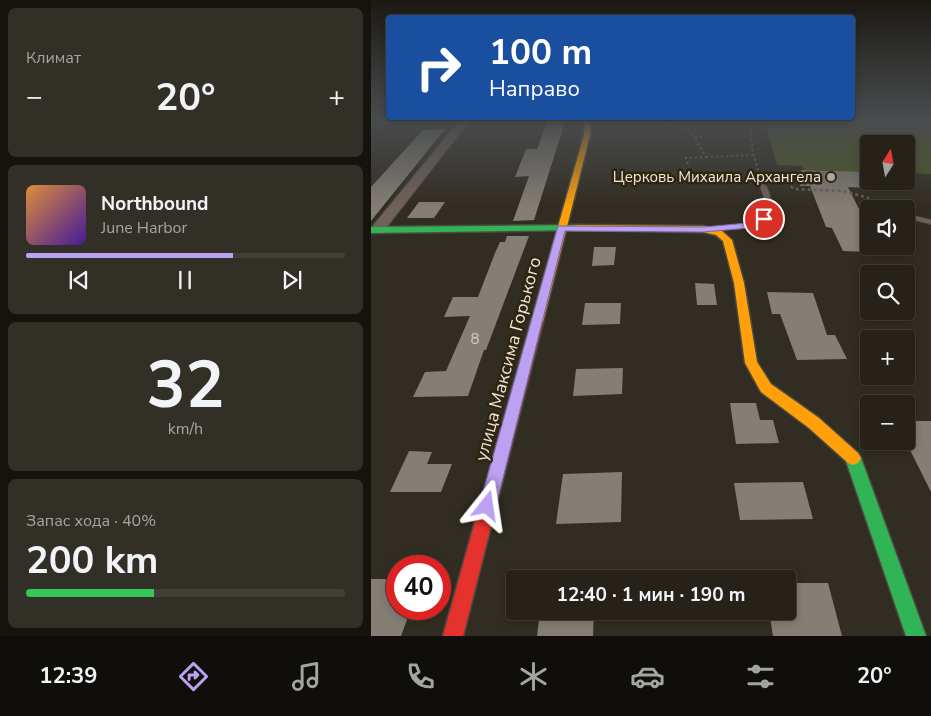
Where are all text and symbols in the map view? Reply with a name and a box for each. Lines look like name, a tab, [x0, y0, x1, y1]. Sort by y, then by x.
text: 100 m	[489, 29, 592, 76]
icon: right	[406, 35, 471, 100]
text: Климат	[26, 47, 81, 69]
text: 20°	[155, 72, 216, 123]
text: Направо	[489, 74, 580, 104]
text: −	[26, 78, 43, 116]
text: +	[328, 78, 345, 116]
north arrow	[860, 135, 915, 190]
map controls	[860, 135, 915, 450]
place label: Церковь Михаила Архангела	[613, 167, 821, 187]
marker: Церковь Михаила Архангела	[825, 171, 837, 183]
text: Northbound	[101, 191, 208, 217]
pin	[743, 198, 785, 240]
button: sound	[860, 200, 915, 255]
icon: arrive	[750, 205, 778, 233]
text: June Harbor	[101, 217, 187, 239]
street label: улица Максима Горького	[469, 254, 547, 464]
button: search	[860, 265, 915, 320]
icon: previous	[65, 266, 93, 294]
icon: pause	[171, 266, 199, 294]
icon: next	[278, 266, 306, 294]
house number: 8	[470, 329, 480, 349]
button: +	[860, 330, 915, 385]
text: 32	[146, 341, 225, 430]
button: −	[860, 395, 915, 450]
text: km/h	[168, 418, 203, 440]
position arrow	[460, 479, 512, 531]
text: Запас хода · 40%	[26, 510, 156, 532]
text: 200 km	[26, 535, 158, 586]
speed limit sign: 40	[386, 555, 451, 620]
text: 12:40 · 1 мин · 190 m	[557, 582, 745, 608]
icon: directions	[176, 659, 211, 694]
icon: music	[289, 659, 324, 694]
icon: phone	[403, 659, 438, 694]
icon: climate	[516, 659, 551, 694]
icon: car	[630, 659, 665, 694]
icon: filters	[743, 659, 778, 694]
text: 12:39	[39, 661, 98, 691]
text: 20°	[857, 661, 892, 691]

